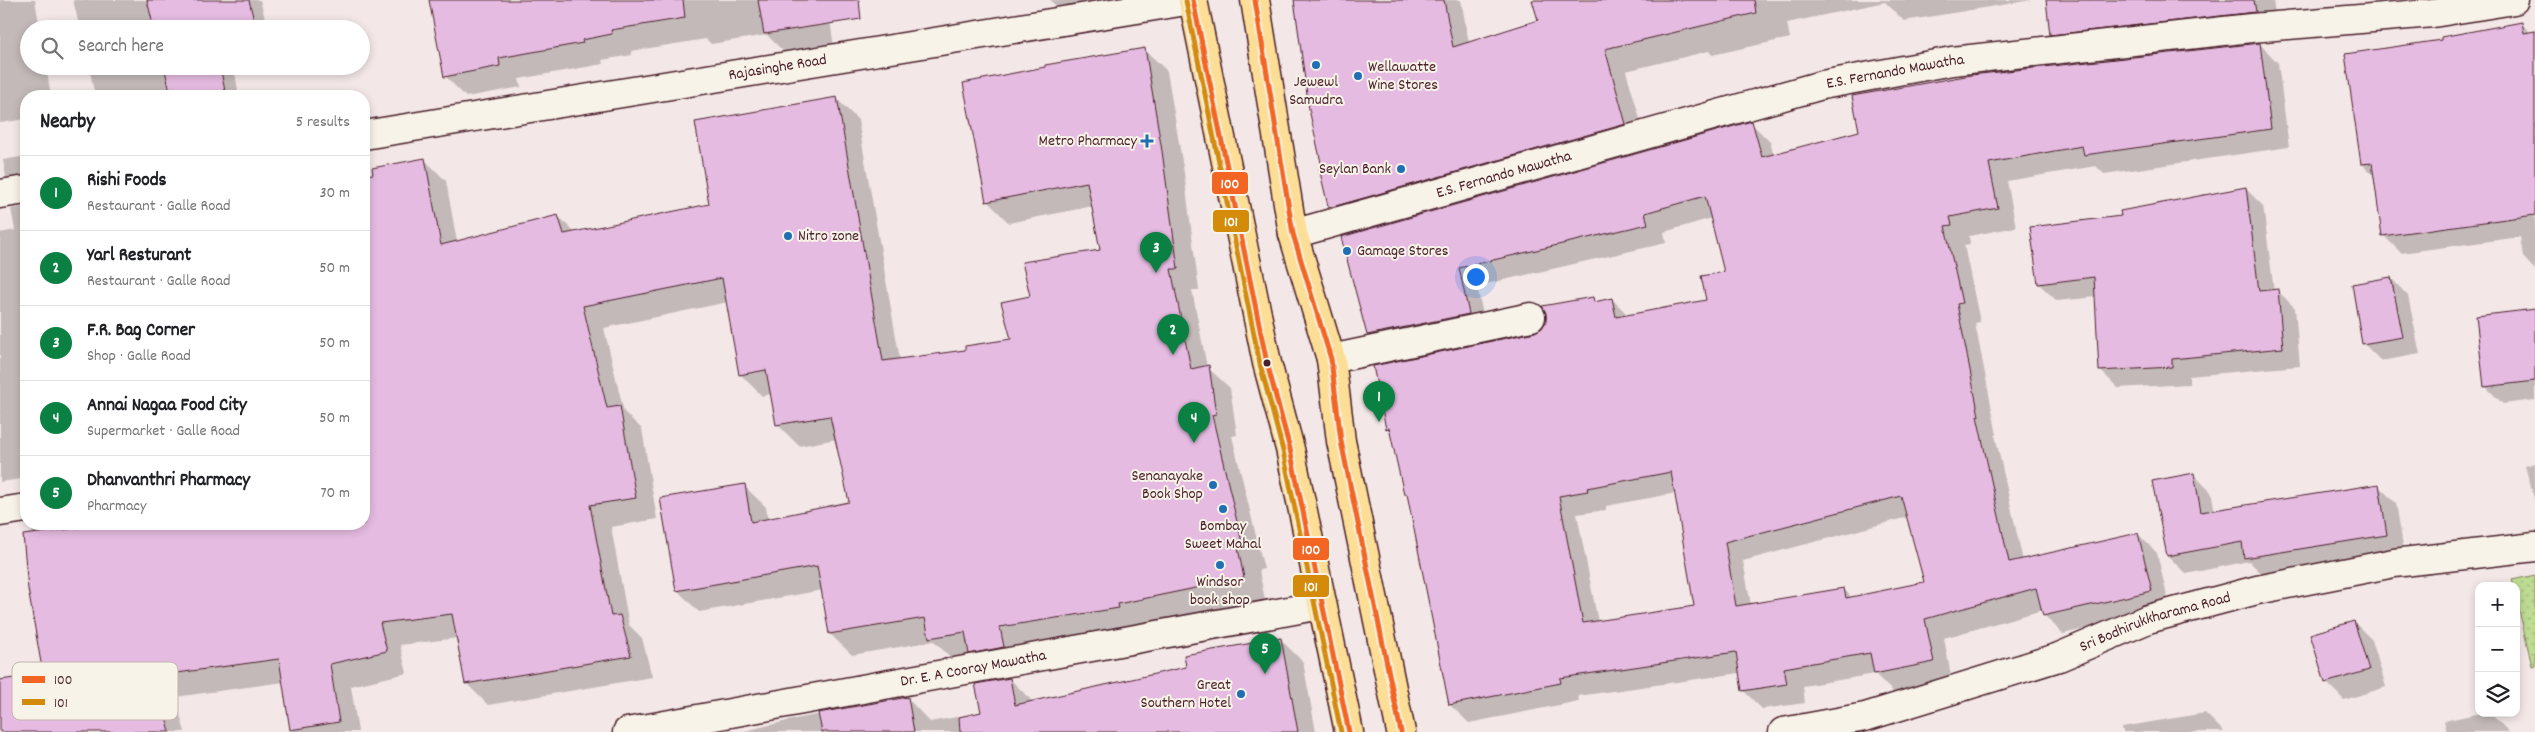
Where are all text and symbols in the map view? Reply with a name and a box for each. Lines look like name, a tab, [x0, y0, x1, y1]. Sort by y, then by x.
search box	[20, 20, 370, 75]
icon: search	[38, 34, 66, 62]
text: Search here	[78, 34, 164, 61]
street label: Rajasinghe Road	[727, 48, 828, 87]
street label: E.S. Fernando Mawatha	[1824, 48, 1966, 95]
place label: Wellawatte Wine Stores	[1368, 56, 1438, 97]
marker: Jewewl Samudra	[1310, 59, 1322, 71]
marker: Wellawatte Wine Stores	[1352, 70, 1364, 82]
place label: Jewewl Samudra	[1289, 71, 1343, 112]
text: Nearby	[40, 108, 95, 138]
text: 5 results	[296, 111, 350, 134]
place label: Metro Pharmacy	[1039, 130, 1138, 153]
marker: Metro Pharmacy	[1141, 135, 1153, 147]
street label: E.S. Fernando Mawatha	[1434, 145, 1575, 205]
place label: Seylan Bank	[1319, 158, 1391, 181]
marker: Seylan Bank	[1395, 163, 1407, 175]
text: Rishi Foods	[87, 168, 167, 195]
line badge: 100	[1211, 171, 1249, 195]
text: 100	[1221, 175, 1239, 195]
text: 1	[54, 182, 58, 205]
text: 30 m	[320, 182, 350, 205]
text: Restaurant · Galle Road	[87, 195, 230, 218]
line badge: 101	[1212, 209, 1250, 233]
text: 101	[1224, 213, 1238, 233]
place label: Nitro zone	[798, 225, 859, 248]
marker: Nitro zone	[782, 230, 794, 242]
pin: 3	[1140, 232, 1172, 273]
place label: Gamage Stores	[1357, 240, 1449, 263]
text: Yarl Resturant	[87, 243, 191, 270]
marker: Gamage Stores	[1341, 245, 1353, 257]
text: 2	[53, 257, 60, 280]
text: 50 m	[319, 257, 350, 280]
your location	[1463, 264, 1489, 290]
text: Restaurant · Galle Road	[87, 270, 230, 293]
pin: 2	[1157, 314, 1189, 355]
text: F.R. Bag Corner	[87, 318, 195, 345]
text: 3	[52, 332, 60, 355]
text: 50 m	[319, 332, 350, 355]
text: Shop · Galle Road	[87, 345, 191, 368]
unlabelled marker	[1262, 358, 1272, 368]
pin: 1	[1363, 381, 1395, 422]
text: Annai Nagaa Food City	[87, 393, 247, 420]
pin: 4	[1178, 402, 1210, 443]
text: 4	[53, 407, 59, 430]
text: 50 m	[319, 407, 350, 430]
text: Supermarket · Galle Road	[87, 420, 240, 443]
place label: Senanayake Book Shop	[1132, 465, 1203, 506]
text: Dhanvanthri Pharmacy	[87, 468, 250, 495]
marker: Senanayake Book Shop	[1207, 479, 1219, 491]
text: 5	[52, 482, 60, 505]
text: 70 m	[320, 482, 350, 505]
text: Pharmacy	[87, 495, 146, 518]
marker: Bombay Sweet Mahal	[1217, 503, 1229, 515]
place label: Bombay Sweet Mahal	[1185, 515, 1261, 556]
line badge: 100	[1292, 537, 1330, 561]
text: 100	[1302, 541, 1320, 561]
marker: Windsor book shop	[1214, 559, 1226, 571]
place label: Windsor book shop	[1190, 571, 1250, 612]
line badge: 101	[1292, 574, 1330, 598]
text: 101	[1304, 578, 1318, 598]
map controls	[2475, 582, 2520, 717]
button: +	[2475, 582, 2520, 627]
street label: Sri Bodhirukkharama Road	[2076, 586, 2233, 658]
button: −	[2475, 627, 2520, 672]
pin: 5	[1249, 633, 1281, 674]
street label: Dr. E. A Cooray Mawatha	[898, 644, 1048, 693]
legend	[12, 662, 178, 720]
text: 100	[54, 671, 72, 691]
button: layers	[2475, 672, 2520, 717]
place label: Great Southern Hotel	[1141, 674, 1231, 715]
marker: Great Southern Hotel	[1235, 688, 1247, 700]
text: 101	[54, 694, 68, 714]

